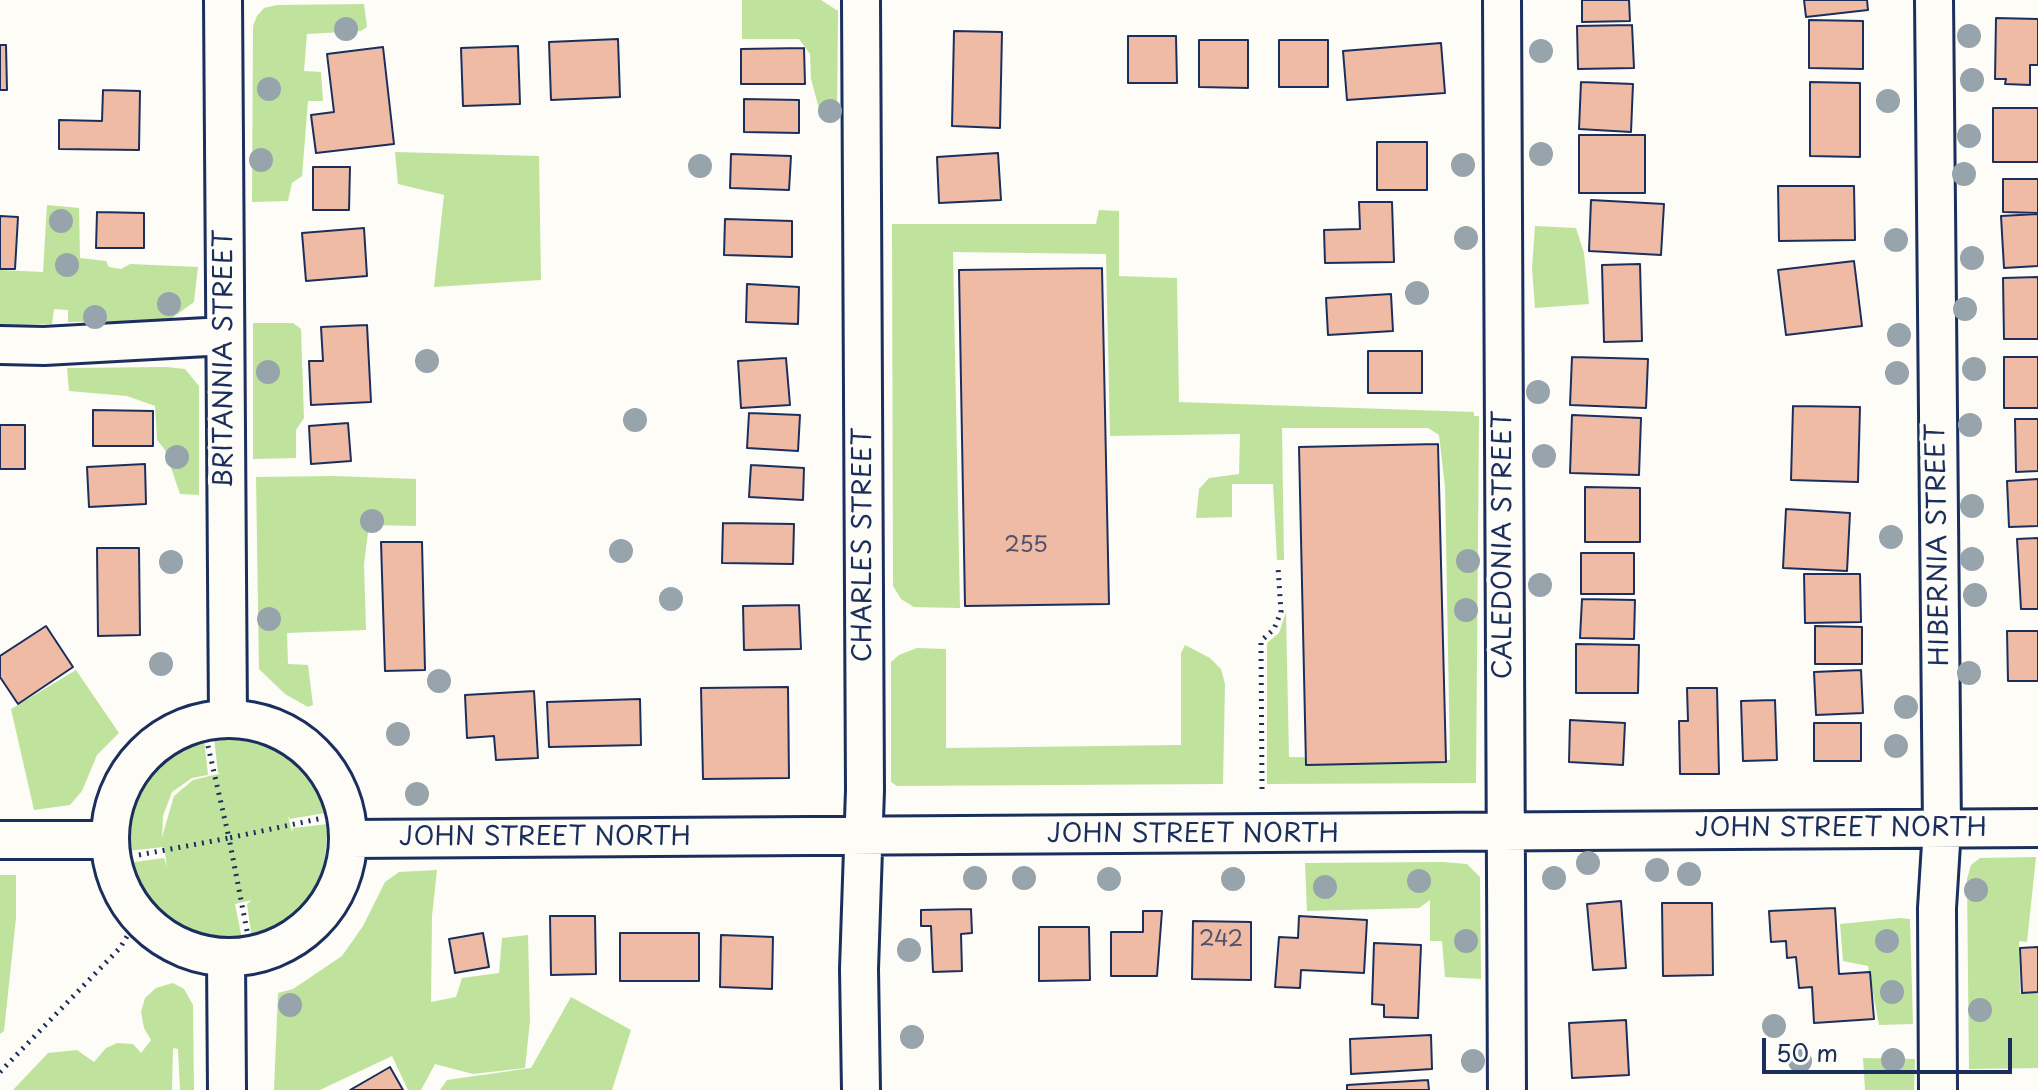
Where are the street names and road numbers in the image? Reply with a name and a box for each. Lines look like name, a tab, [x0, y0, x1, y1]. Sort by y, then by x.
street label: BRITANNIA STREET	[209, 230, 241, 488]
street label: CALEDONIA STREET	[1488, 411, 1520, 679]
street label: HIBERNIA STREET	[1921, 423, 1957, 667]
street label: CHARLES STREET	[848, 428, 880, 662]
street label: JOHN STREET NORTH	[1695, 813, 1987, 845]
street label: JOHN STREET NORTH	[1047, 819, 1339, 851]
street label: JOHN STREET NORTH	[399, 822, 691, 854]

